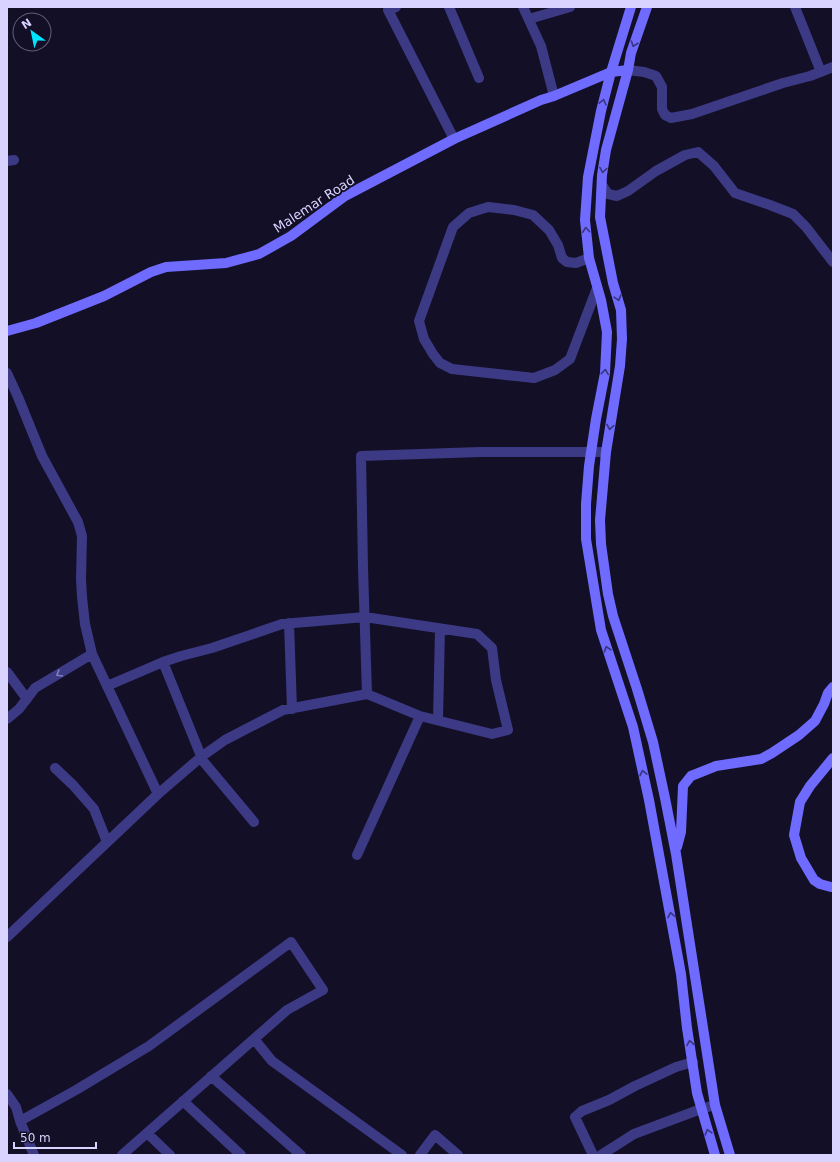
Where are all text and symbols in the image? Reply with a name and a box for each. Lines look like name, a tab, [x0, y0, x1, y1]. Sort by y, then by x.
north arrow	[12, 12, 52, 52]
text: N	[19, 16, 34, 32]
one-way arrow	[630, 40, 639, 47]
one-way arrow	[598, 99, 607, 106]
one-way arrow	[599, 167, 608, 173]
street label: Malemar Road	[271, 172, 357, 236]
one-way arrow	[582, 227, 591, 233]
one-way arrow	[613, 294, 622, 301]
one-way arrow	[600, 369, 609, 375]
one-way arrow	[606, 423, 615, 430]
one-way arrow	[603, 645, 612, 652]
one-way arrow	[56, 669, 63, 677]
one-way arrow	[640, 770, 648, 776]
one-way arrow	[667, 911, 676, 918]
one-way arrow	[686, 1040, 695, 1046]
scale bar	[14, 1124, 96, 1150]
one-way arrow	[704, 1129, 712, 1135]
text: 50 m	[20, 1131, 51, 1145]

